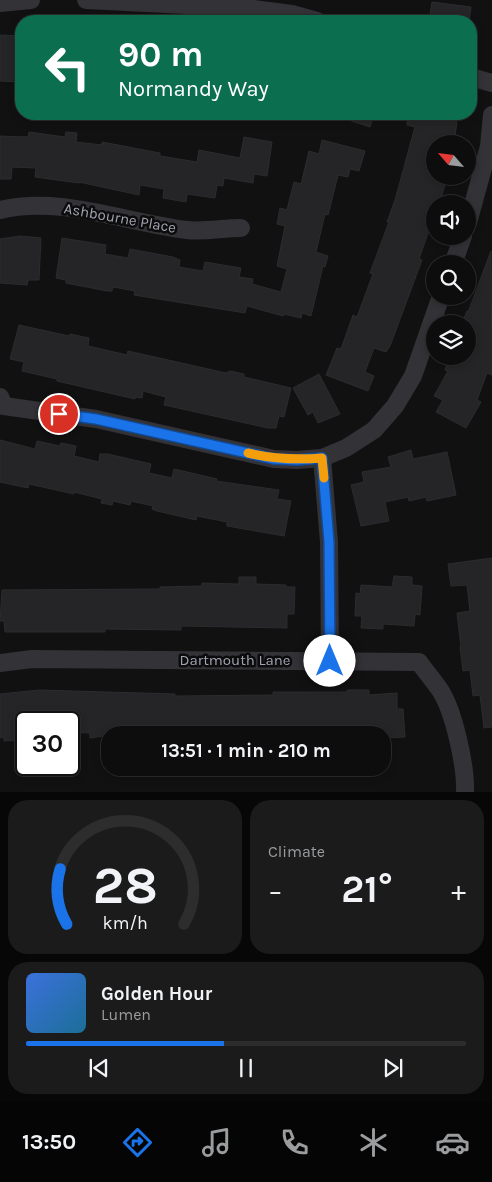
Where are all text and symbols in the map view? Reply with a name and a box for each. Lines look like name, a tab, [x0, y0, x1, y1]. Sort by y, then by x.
text: 90 m	[118, 34, 204, 75]
icon: left	[35, 35, 100, 100]
text: Normandy Way	[118, 76, 269, 102]
north arrow	[426, 135, 476, 185]
map controls	[426, 135, 476, 365]
button: sound	[426, 195, 476, 245]
street label: Ashbourne Place	[62, 199, 178, 237]
button: search	[426, 255, 476, 305]
button: layers	[426, 315, 476, 365]
pin	[38, 393, 80, 435]
icon: arrive	[45, 400, 73, 428]
position arrow	[303, 634, 355, 686]
street label: Dartmouth Lane	[180, 651, 290, 669]
speed limit sign: 30	[15, 711, 80, 776]
text: 13:51 · 1 min · 210 m	[161, 740, 331, 762]
text: Climate	[268, 842, 325, 861]
text: 28	[92, 855, 158, 916]
text: 21°	[341, 867, 393, 912]
text: −	[268, 874, 283, 907]
text: +	[451, 874, 466, 907]
text: km/h	[102, 913, 148, 934]
text: Golden Hour	[101, 983, 212, 1005]
text: Lumen	[101, 1005, 151, 1024]
icon: previous	[85, 1054, 113, 1082]
icon: pause	[232, 1054, 260, 1082]
icon: next	[379, 1054, 407, 1082]
icon: directions	[120, 1125, 155, 1160]
icon: music	[199, 1125, 234, 1160]
icon: phone	[277, 1125, 312, 1160]
icon: climate	[356, 1125, 391, 1160]
icon: car	[435, 1125, 470, 1160]
text: 13:50	[22, 1129, 76, 1155]

